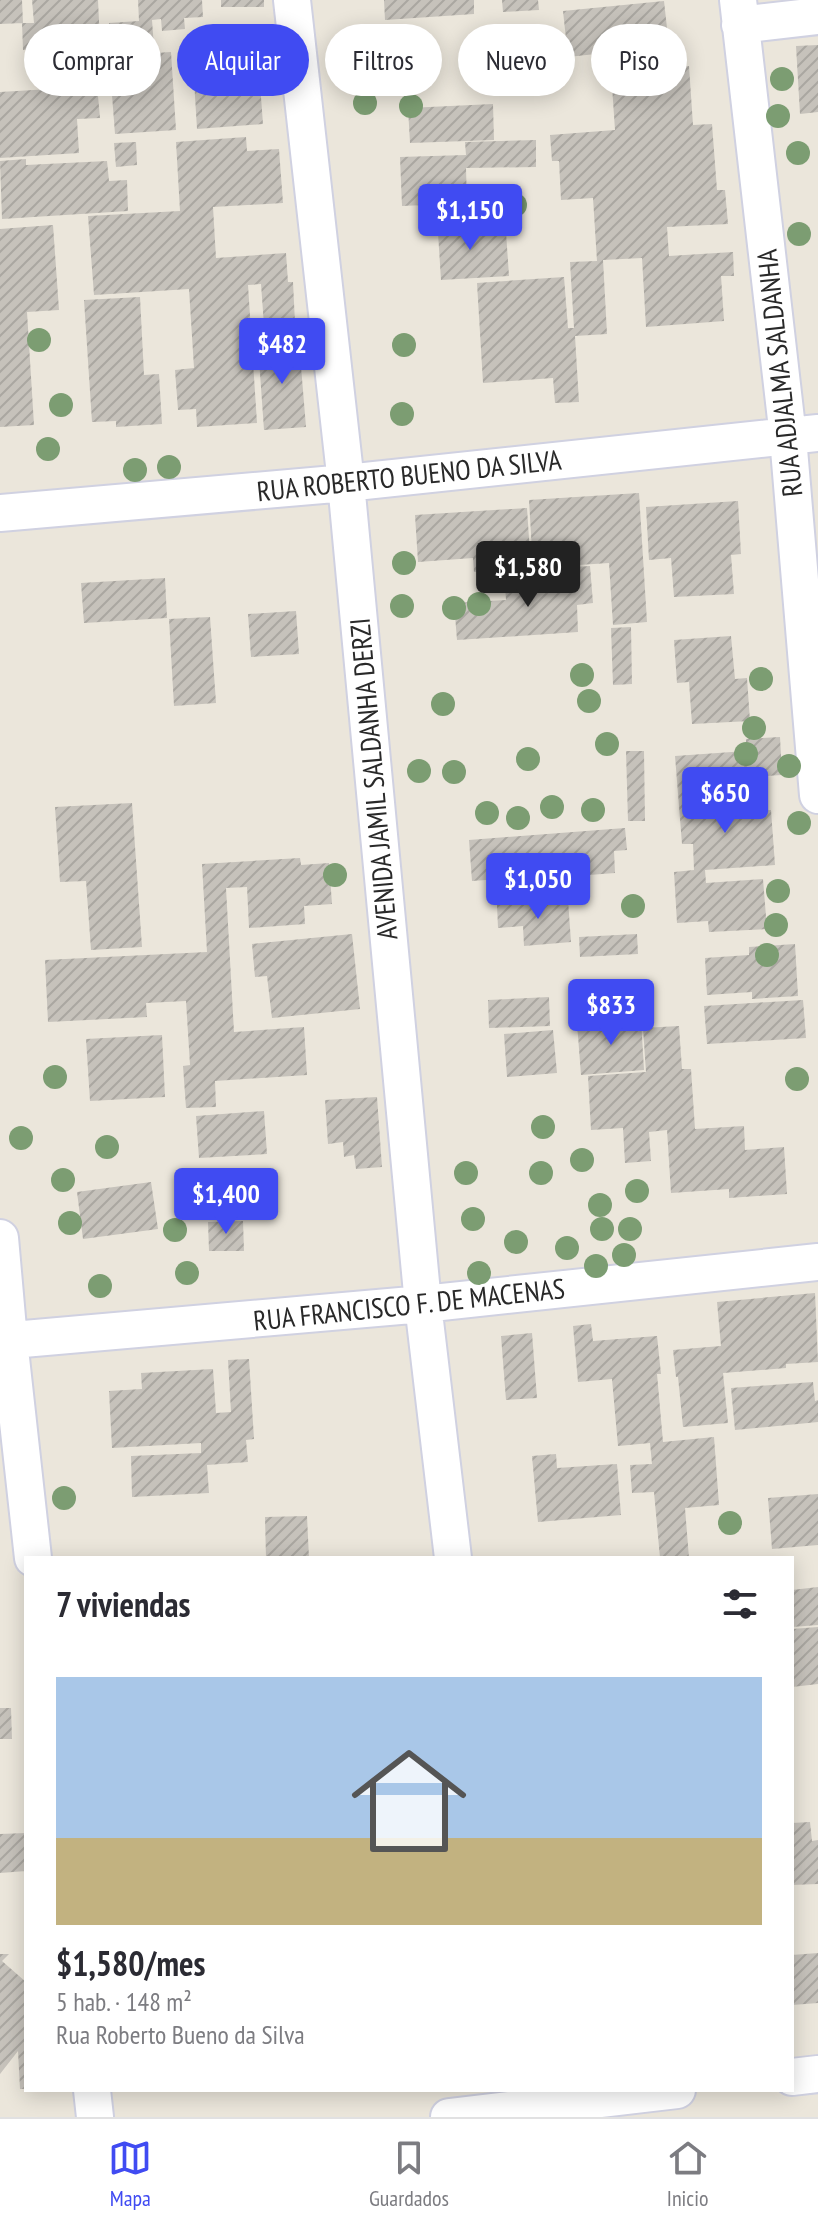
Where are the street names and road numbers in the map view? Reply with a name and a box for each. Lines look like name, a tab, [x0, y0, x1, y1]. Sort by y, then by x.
street label: RUA ADJALMA SALDANHA	[748, 247, 810, 499]
street label: RUA ROBERTO BUENO DA SILVA	[255, 441, 564, 509]
street label: AVENIDA JAMIL SALDANHA DERZI	[340, 617, 406, 941]
street label: RUA FRANCISCO F. DE MACENAS	[252, 1269, 566, 1339]

